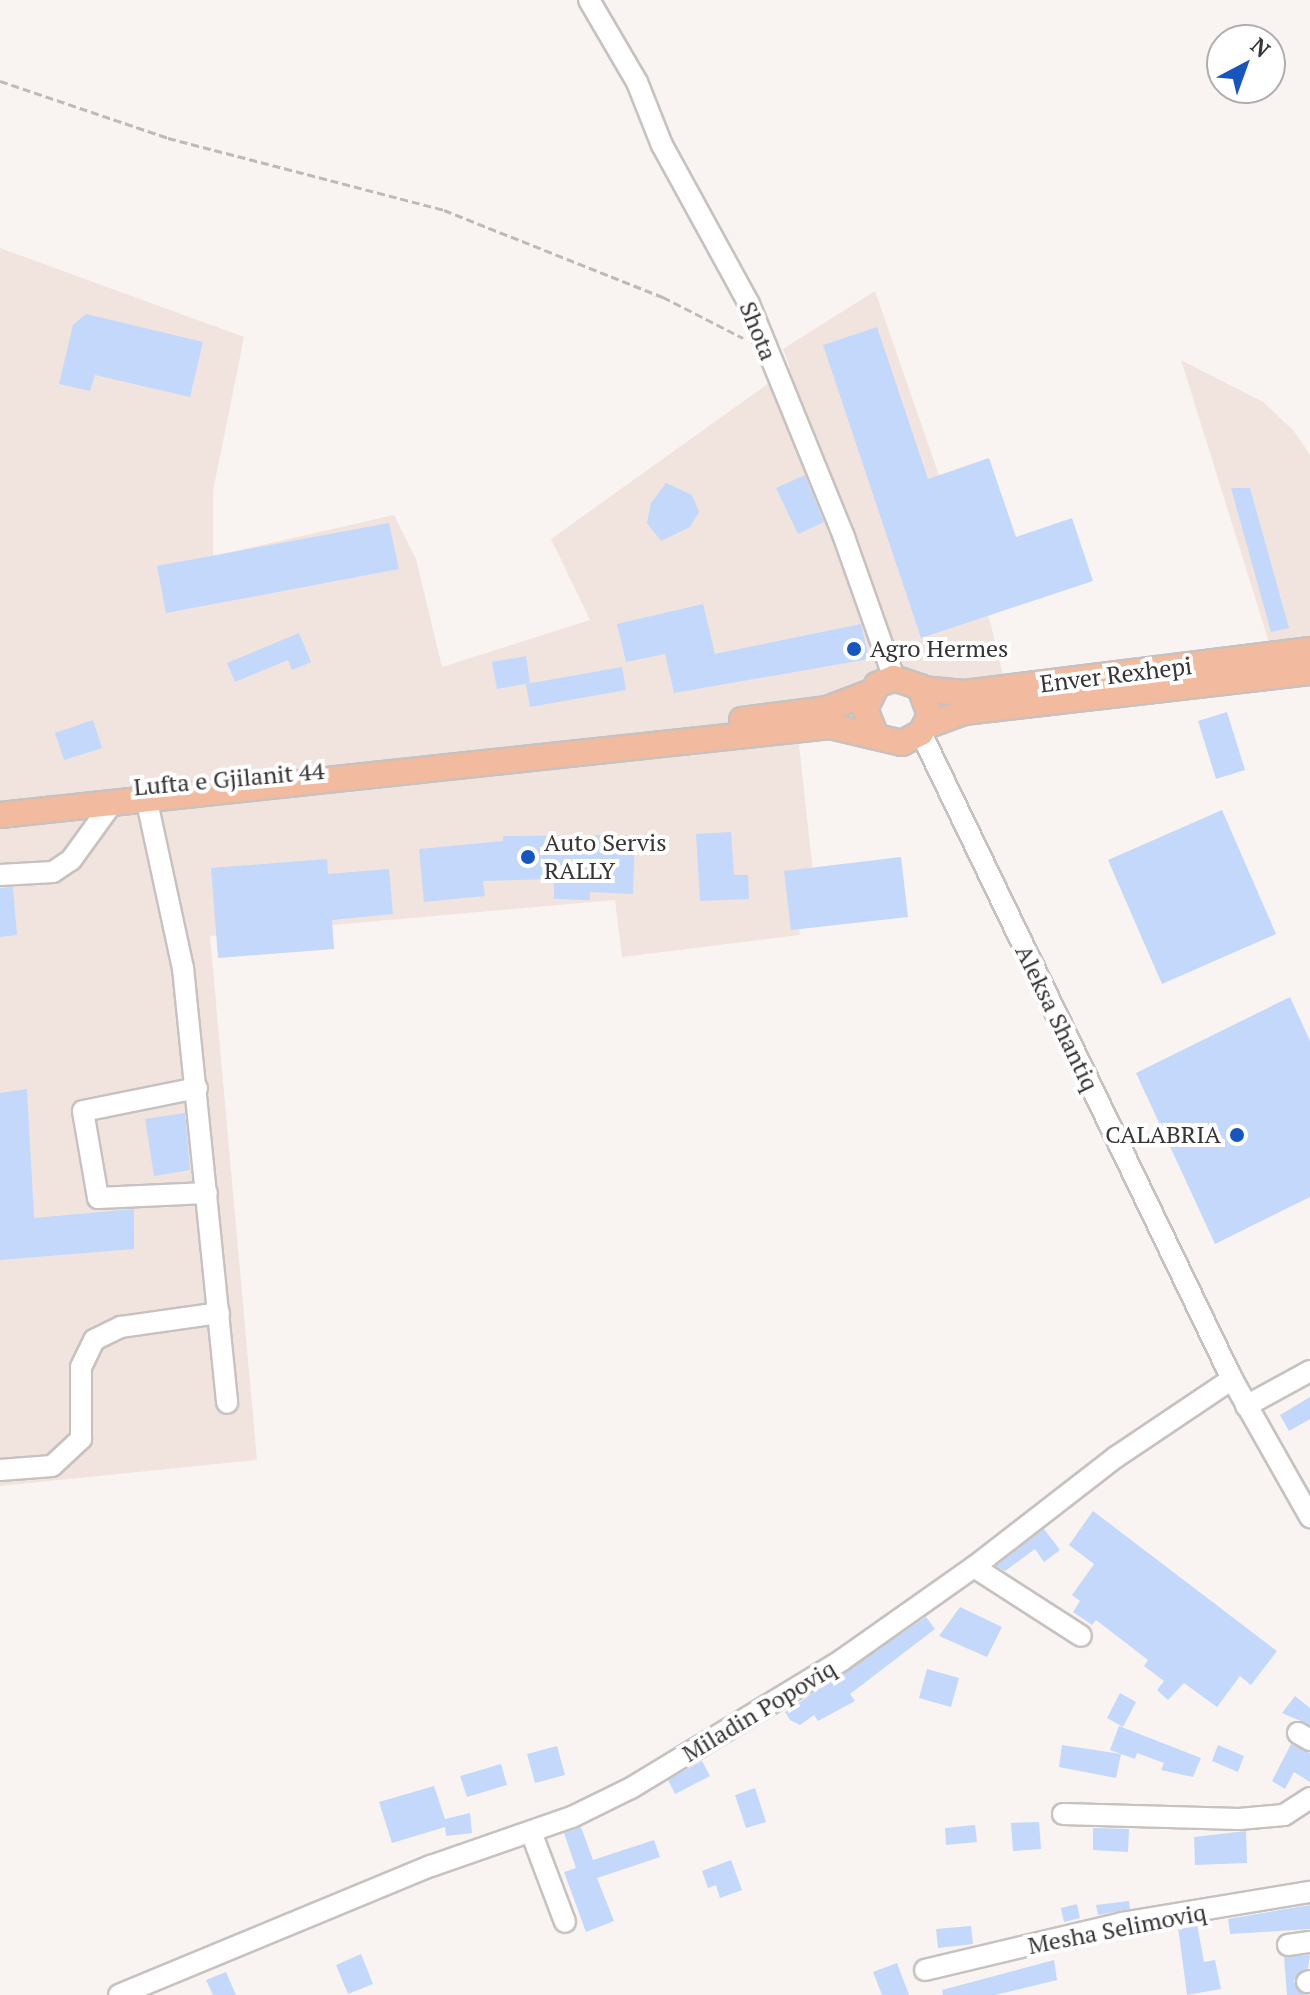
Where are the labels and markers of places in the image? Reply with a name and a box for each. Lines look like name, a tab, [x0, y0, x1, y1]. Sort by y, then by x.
place label: Agro Hermes	[870, 635, 1008, 663]
marker: Agro Hermes	[845, 640, 863, 658]
place label: Auto Servis RALLY	[544, 829, 667, 885]
marker: Auto Servis RALLY	[519, 848, 537, 866]
place label: CALABRIA	[1105, 1121, 1221, 1149]
marker: CALABRIA	[1228, 1126, 1246, 1144]

